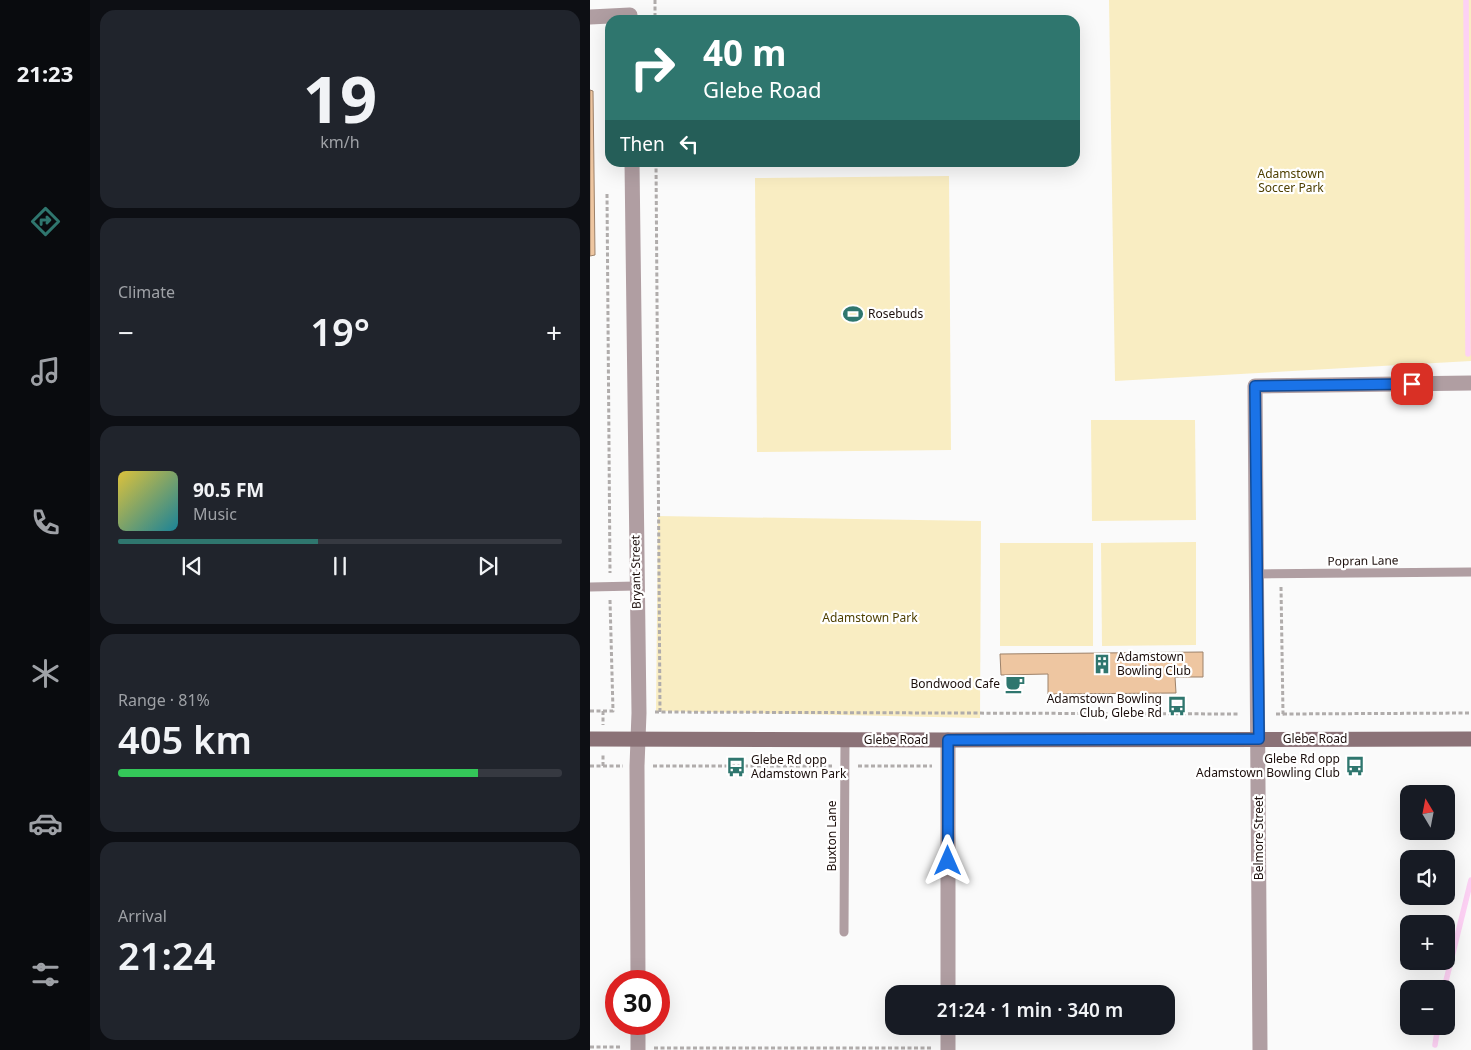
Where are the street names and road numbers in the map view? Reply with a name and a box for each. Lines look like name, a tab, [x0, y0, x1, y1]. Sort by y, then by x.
street label: Bryant Street	[626, 534, 645, 609]
street label: Popran Lane	[1327, 551, 1399, 570]
street label: Glebe Road	[1283, 730, 1347, 747]
street label: Glebe Road	[864, 731, 928, 748]
street label: Belmore Street	[1250, 795, 1267, 880]
street label: Buxton Lane	[823, 800, 840, 871]

